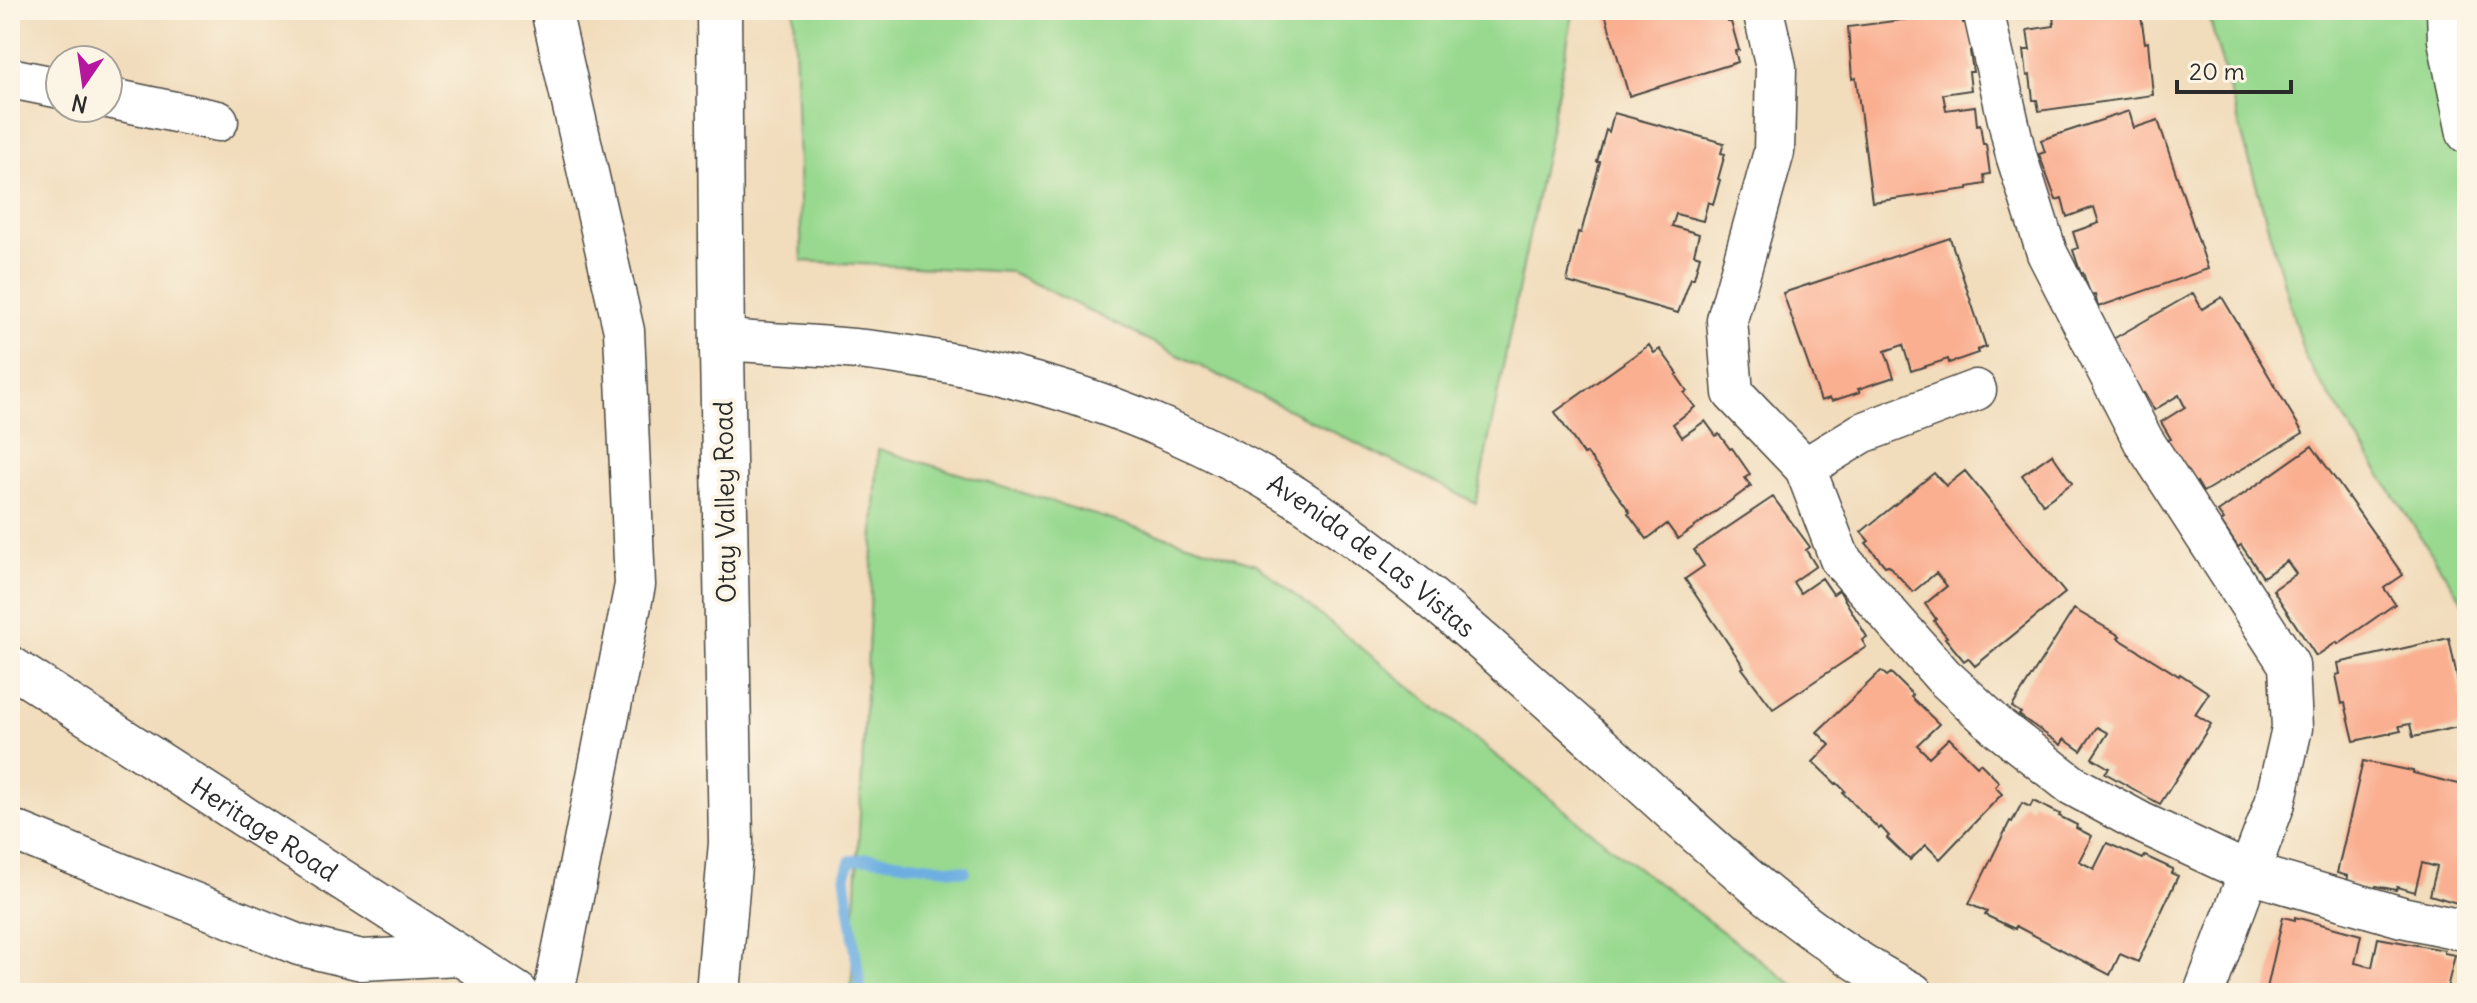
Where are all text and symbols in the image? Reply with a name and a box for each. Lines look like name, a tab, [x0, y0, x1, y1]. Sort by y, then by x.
north arrow	[44, 44, 124, 124]
scale bar	[2177, 44, 2291, 94]
text: 20 m	[2189, 56, 2245, 86]
text: N	[69, 88, 90, 119]
street label: Otay Valley Road	[706, 401, 743, 603]
street label: Avenida de Las Vistas	[1262, 467, 1483, 644]
street label: Heritage Road	[185, 770, 344, 888]

